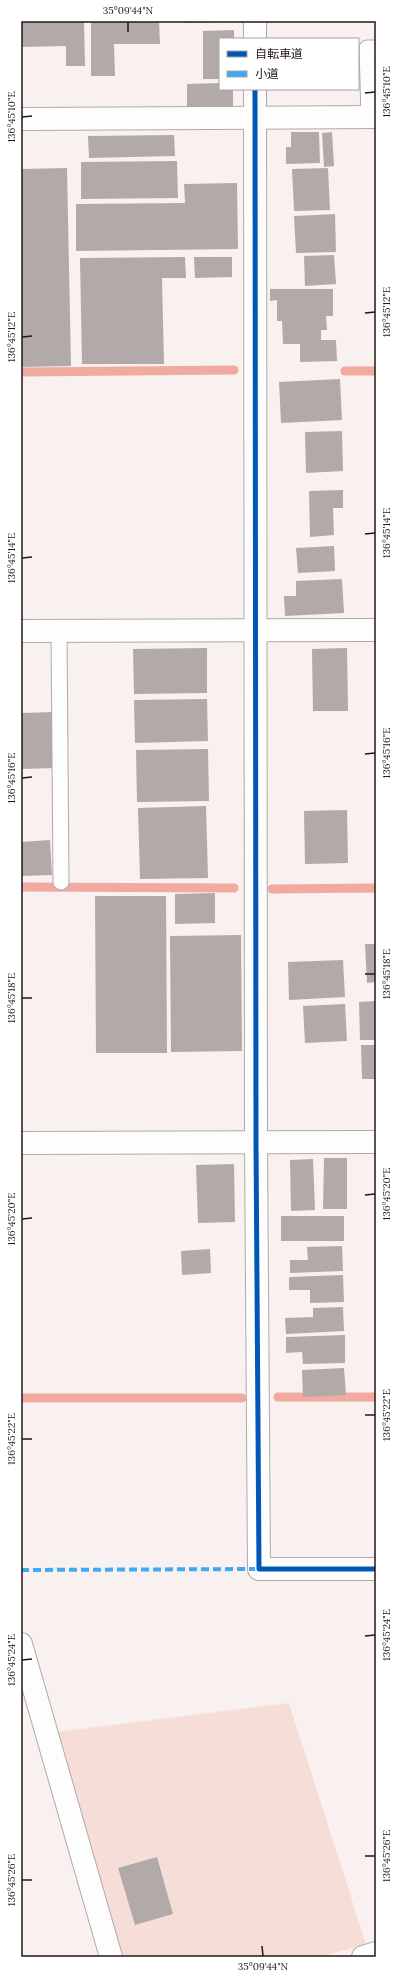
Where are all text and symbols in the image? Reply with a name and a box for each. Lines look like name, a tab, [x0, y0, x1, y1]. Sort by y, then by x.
text: 35°09'44"N	[103, 4, 154, 17]
legend	[219, 38, 359, 90]
text: 自転車道	[255, 46, 303, 61]
text: 小道	[255, 66, 279, 81]
text: 136°45'10"E	[380, 66, 393, 118]
text: 136°45'10"E	[5, 91, 18, 143]
text: 136°45'12"E	[380, 287, 393, 337]
text: 136°45'12"E	[5, 312, 18, 362]
text: 136°45'14"E	[380, 508, 393, 558]
text: 136°45'14"E	[5, 533, 18, 583]
text: 136°45'16"E	[380, 728, 393, 778]
text: 136°45'16"E	[5, 753, 18, 803]
text: 136°45'18"E	[380, 949, 393, 999]
text: 136°45'18"E	[5, 973, 18, 1023]
text: 136°45'20"E	[380, 1168, 393, 1220]
text: 136°45'20"E	[5, 1193, 18, 1245]
text: 136°45'22"E	[380, 1389, 393, 1441]
text: 136°45'22"E	[5, 1413, 18, 1465]
text: 136°45'24"E	[380, 1609, 393, 1661]
text: 136°45'24"E	[5, 1634, 18, 1686]
text: 136°45'26"E	[380, 1830, 393, 1882]
text: 136°45'26"E	[5, 1854, 18, 1906]
text: 35°09'44"N	[238, 1960, 289, 1973]

